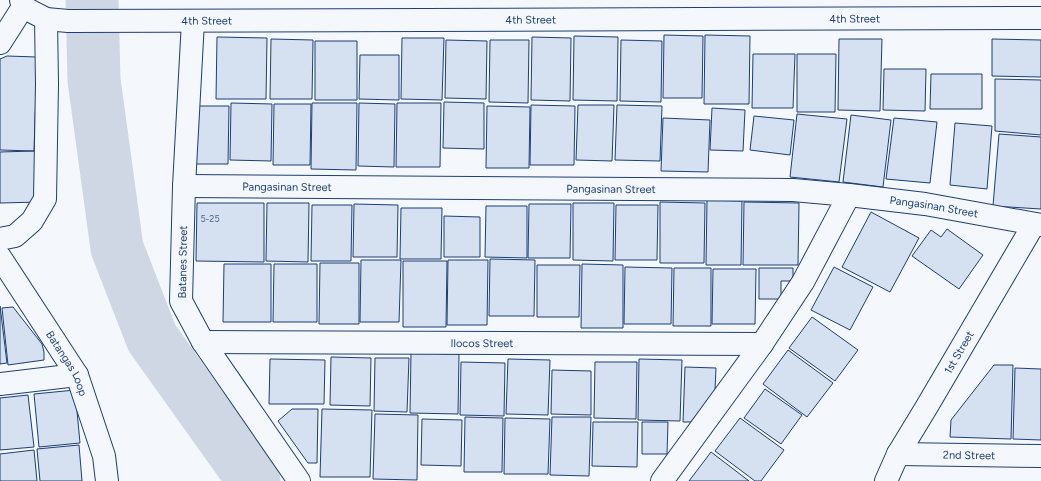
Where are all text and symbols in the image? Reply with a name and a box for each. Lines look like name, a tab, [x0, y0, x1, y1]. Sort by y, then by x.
street label: 4th Street	[829, 12, 880, 25]
street label: 4th Street	[505, 13, 556, 26]
street label: 4th Street	[181, 14, 232, 27]
street label: Pangasinan Street	[242, 180, 332, 193]
street label: Pangasinan Street	[566, 182, 656, 196]
street label: Pangasinan Street	[889, 193, 979, 220]
house number: 5-25	[200, 213, 220, 224]
street label: Batanes Street	[176, 225, 190, 299]
street label: Batangas Loop	[43, 328, 90, 398]
street label: 1st Street	[941, 329, 976, 376]
street label: Ilocos Street	[451, 336, 513, 350]
street label: 2nd Street	[943, 448, 995, 462]

